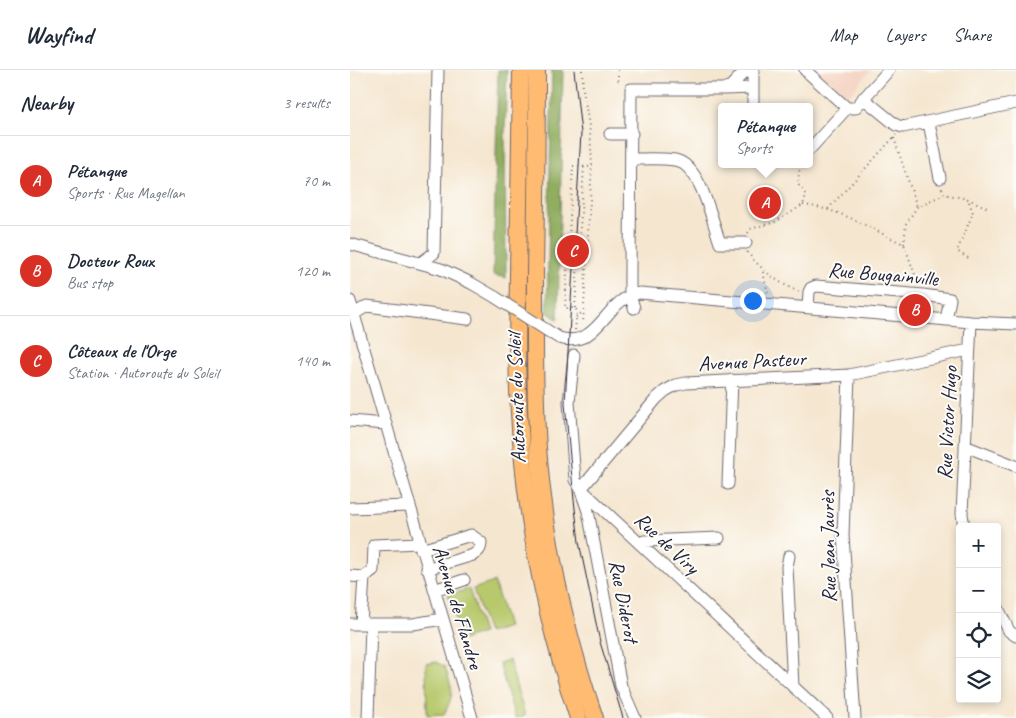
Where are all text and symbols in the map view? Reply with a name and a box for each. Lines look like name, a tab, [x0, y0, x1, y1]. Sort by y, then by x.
text: Wayfind	[25, 20, 92, 50]
text: Map	[830, 24, 858, 46]
text: Layers	[886, 24, 925, 46]
text: Share	[953, 24, 991, 46]
text: Nearby	[20, 90, 73, 116]
text: 3 results	[283, 93, 330, 113]
popup	[718, 103, 813, 168]
text: Pétanque	[736, 114, 795, 138]
text: Sports	[736, 138, 772, 158]
text: Pétanque	[67, 159, 126, 183]
text: A	[32, 171, 40, 191]
text: 70 m	[303, 171, 330, 191]
text: Sports · Rue Magellan	[67, 183, 185, 203]
pin: A	[749, 184, 781, 222]
pin: C	[557, 232, 589, 270]
text: Docteur Roux	[67, 249, 154, 273]
street label: Rue Bougainville	[827, 256, 940, 292]
text: B	[32, 261, 40, 281]
text: 120 m	[296, 261, 330, 281]
text: Bus stop	[67, 273, 113, 293]
your location	[740, 288, 766, 314]
pin: B	[899, 291, 931, 329]
street label: Autoroute du Soleil	[501, 329, 531, 464]
text: Côteaux de l'Orge	[67, 339, 175, 363]
street label: Avenue Pasteur	[698, 345, 808, 377]
text: C	[32, 351, 40, 371]
text: 140 m	[296, 351, 330, 371]
text: Station · Autoroute du Soleil	[67, 363, 219, 383]
street label: Rue Victor Hugo	[931, 364, 963, 480]
street label: Rue Jean Jaurès	[814, 489, 842, 603]
street label: Rue de Viry	[629, 506, 706, 581]
map controls	[956, 523, 1001, 703]
button: +	[956, 523, 1001, 568]
street label: Avenue de Flandre	[427, 542, 489, 673]
street label: Rue Diderot	[603, 558, 645, 647]
button: −	[956, 568, 1001, 613]
button: locate	[956, 613, 1001, 658]
button: layers	[956, 658, 1001, 703]

